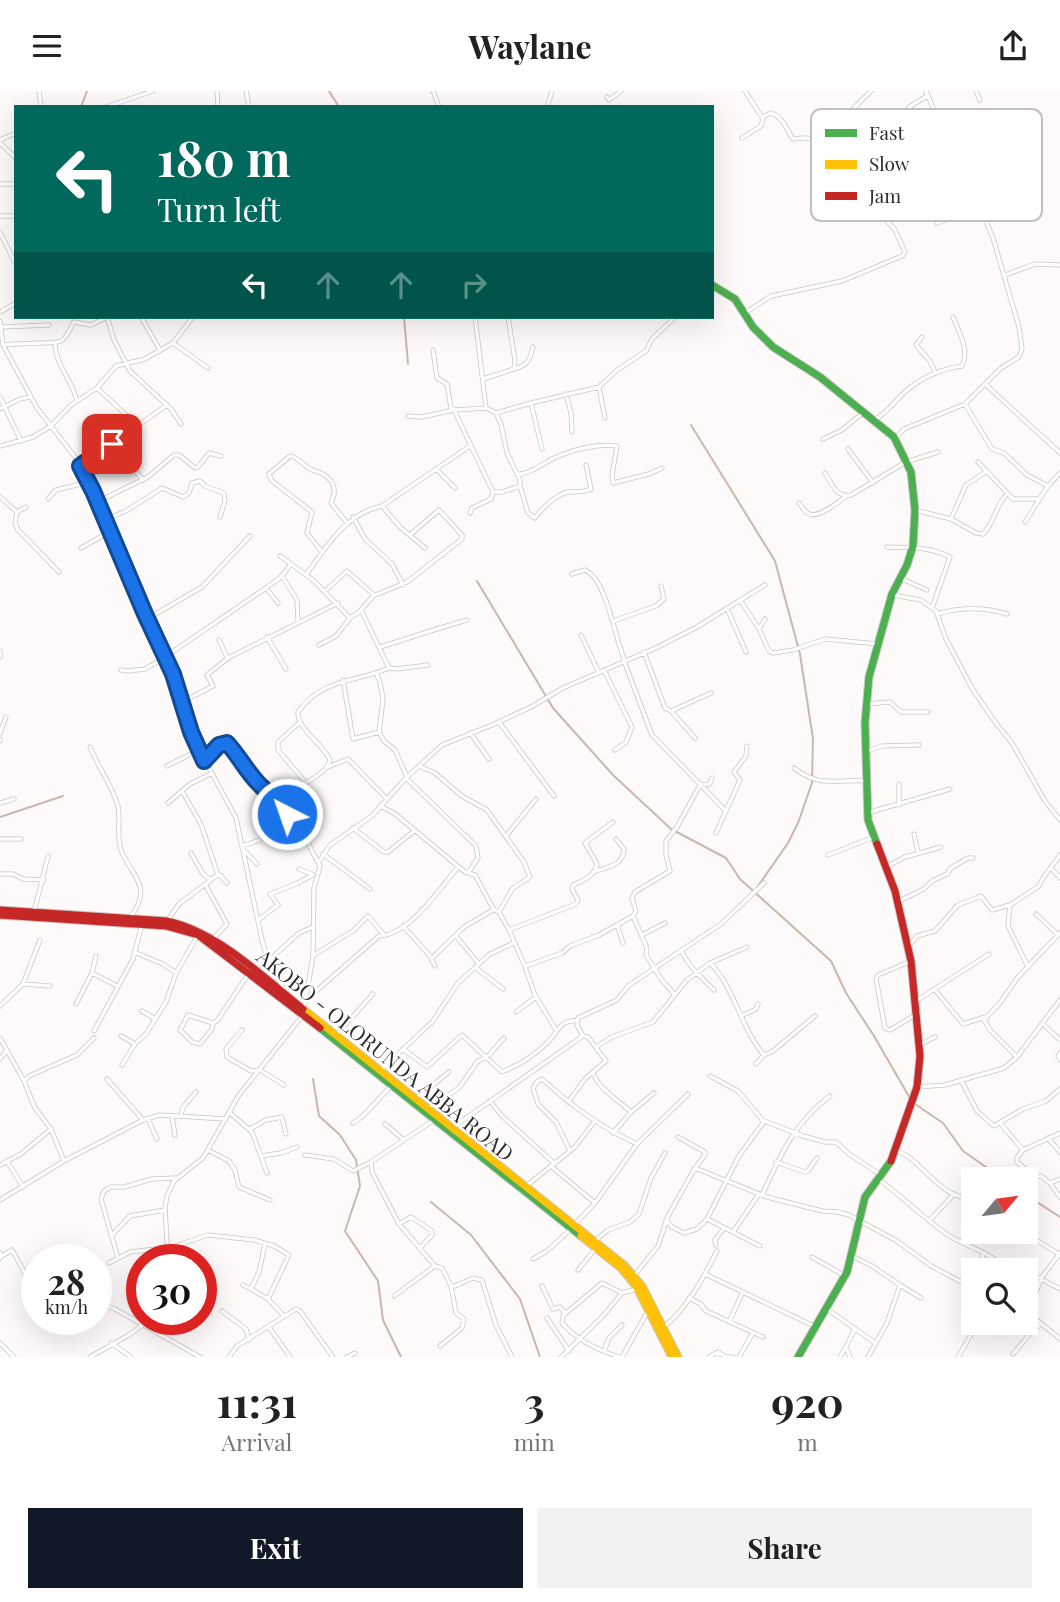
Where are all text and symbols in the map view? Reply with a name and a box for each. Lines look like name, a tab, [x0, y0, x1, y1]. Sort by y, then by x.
text: Waylane	[468, 24, 592, 67]
icon: menu	[28, 27, 66, 65]
icon: share	[994, 27, 1032, 65]
legend	[811, 109, 1042, 221]
text: Fast	[869, 119, 905, 145]
text: 180 m	[157, 124, 291, 189]
icon: left	[42, 133, 133, 224]
text: Slow	[869, 150, 910, 176]
text: Jam	[868, 182, 901, 208]
text: Turn left	[157, 187, 281, 230]
icon: left	[236, 266, 274, 304]
icon: ahead	[309, 266, 347, 304]
icon: ahead	[382, 266, 420, 304]
icon: right	[455, 266, 493, 304]
pin	[82, 414, 142, 474]
icon: arrive	[93, 425, 131, 463]
position arrow	[250, 777, 324, 851]
street label: AKOBO - OLORUNDA ABBA ROAD	[251, 941, 520, 1166]
north arrow	[961, 1167, 1038, 1244]
map controls	[961, 1167, 1038, 1335]
speed limit sign: 30	[126, 1244, 217, 1335]
text: 28	[48, 1257, 85, 1304]
button: search	[961, 1258, 1038, 1335]
text: km/h	[45, 1295, 88, 1319]
text: 11:31	[216, 1373, 297, 1429]
text: 3	[524, 1373, 545, 1429]
text: 920	[771, 1373, 844, 1429]
text: Arrival	[222, 1426, 292, 1457]
text: min	[514, 1426, 555, 1457]
text: m	[797, 1426, 818, 1457]
button: Exit	[28, 1508, 523, 1588]
button: Share	[537, 1508, 1032, 1588]

